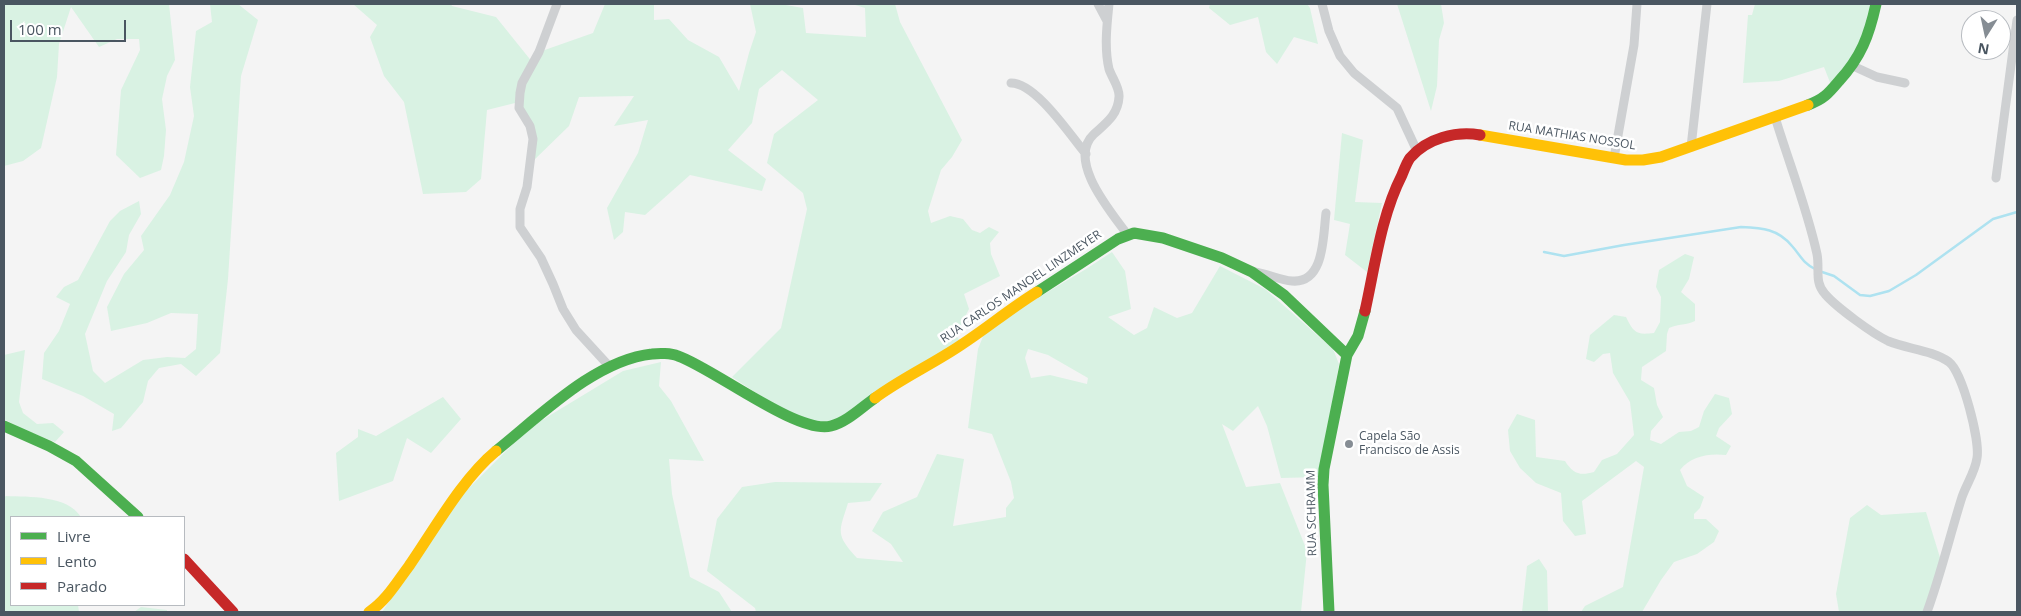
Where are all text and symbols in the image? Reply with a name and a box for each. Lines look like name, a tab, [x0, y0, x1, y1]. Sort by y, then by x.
scale bar	[12, 10, 129, 42]
north arrow	[1961, 10, 2011, 60]
text: 100 m	[18, 19, 62, 39]
text: N	[1976, 39, 1991, 60]
street label: RUA MATHIAS NOSSOL	[1507, 119, 1637, 153]
street label: RUA CARLOS MANOEL LINZMEYER	[938, 228, 1104, 346]
place label: Capela São Francisco de Assis	[1359, 430, 1460, 458]
marker: Capela São Francisco de Assis	[1343, 438, 1355, 450]
street label: RUA SCHRAMM	[1304, 470, 1320, 556]
legend	[10, 516, 185, 606]
text: Livre	[57, 526, 91, 546]
text: Lento	[57, 551, 97, 571]
text: Parado	[57, 576, 107, 596]

